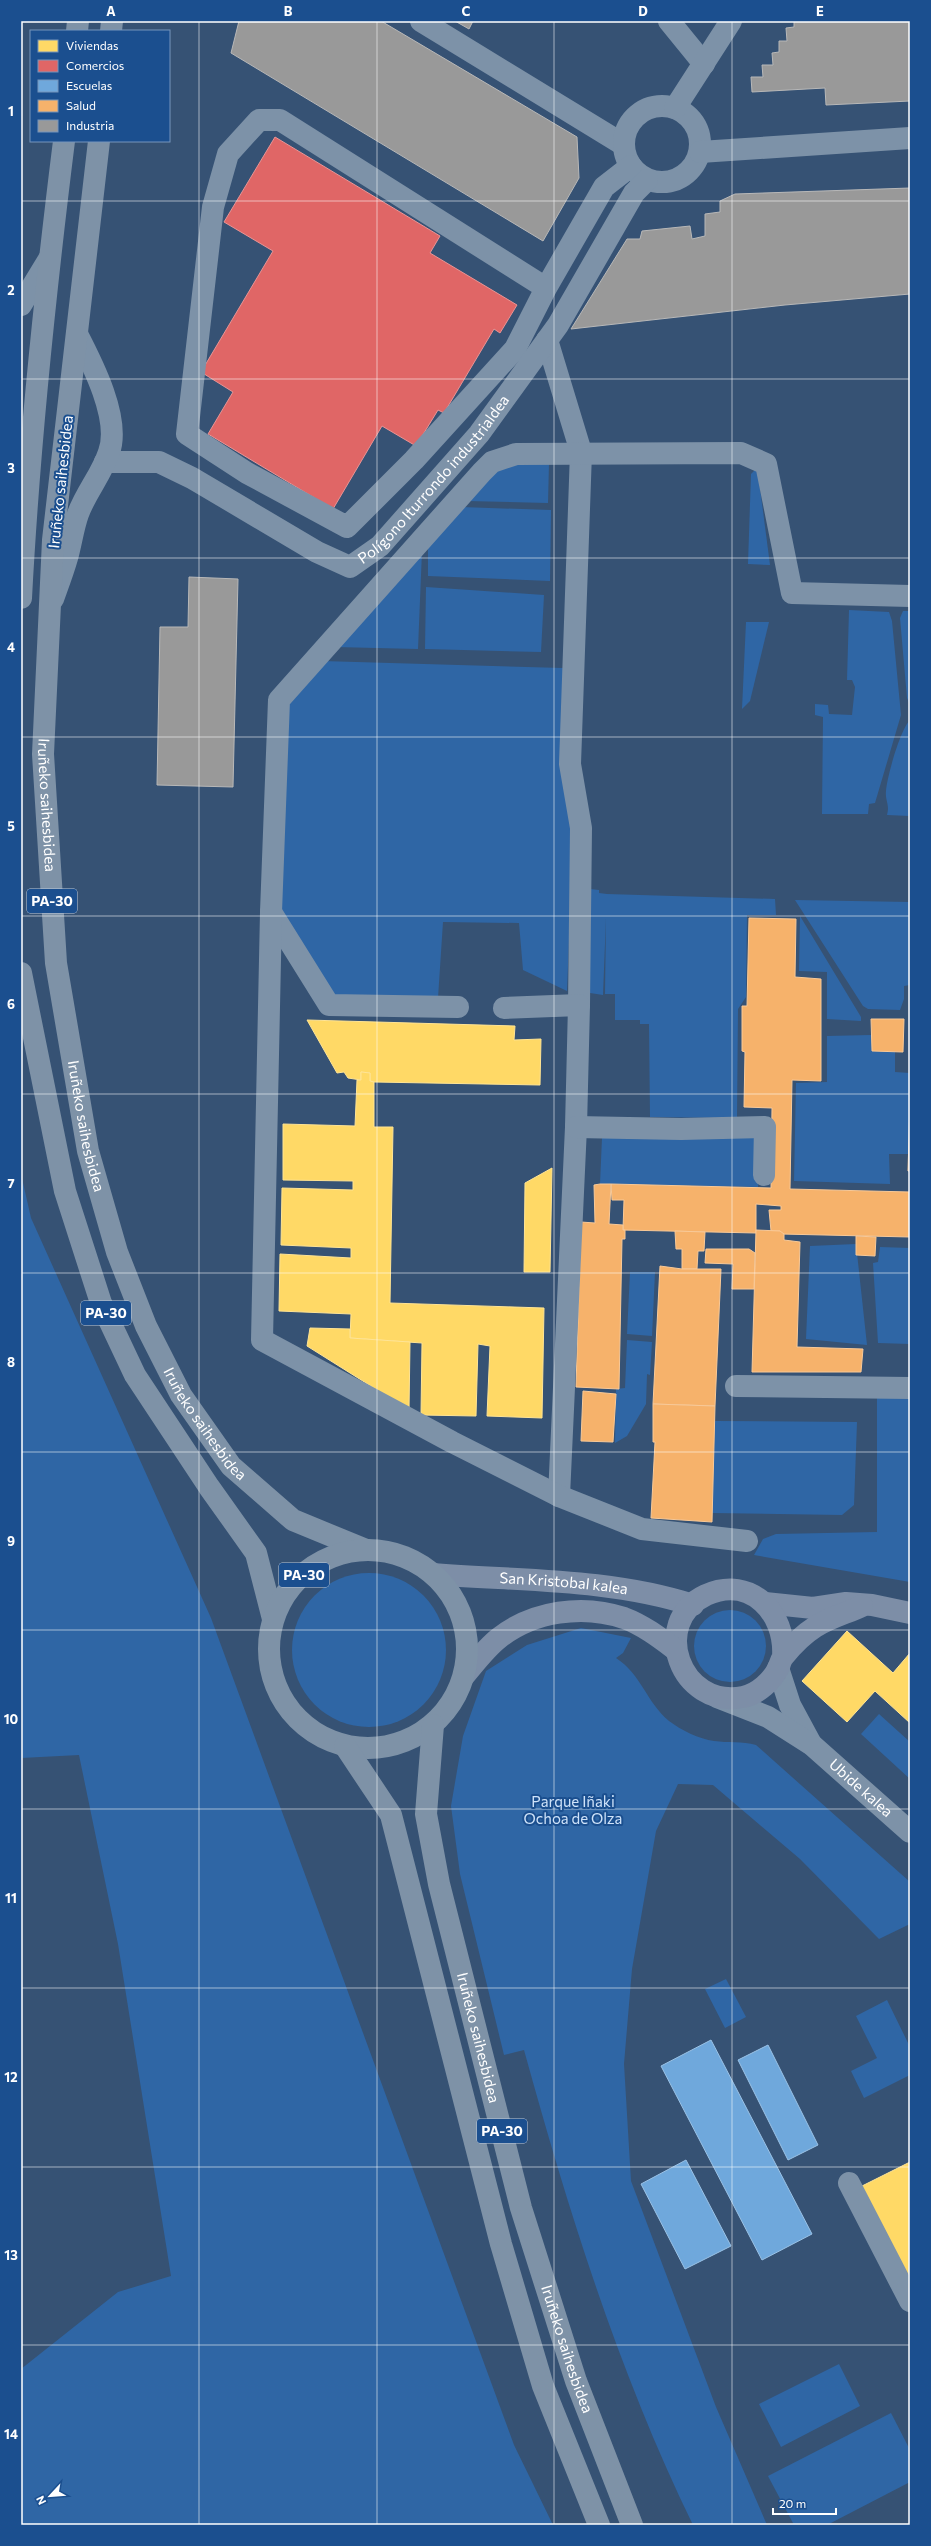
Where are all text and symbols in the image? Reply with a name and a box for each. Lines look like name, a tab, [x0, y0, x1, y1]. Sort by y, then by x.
text: A	[106, 3, 116, 19]
text: B	[284, 3, 293, 19]
text: C	[462, 3, 471, 19]
text: D	[638, 3, 648, 19]
text: E	[816, 3, 824, 19]
legend	[30, 30, 170, 142]
text: Viviendas	[66, 38, 118, 52]
text: Comercios	[66, 58, 124, 72]
text: Escuelas	[66, 78, 112, 92]
text: Salud	[66, 98, 96, 112]
text: 1	[8, 103, 14, 119]
text: Industria	[66, 118, 114, 132]
text: 2	[7, 282, 15, 298]
street label: Polígono Iturrondo industrialdea	[354, 391, 512, 567]
street label: Iruñeko saihesbidea	[44, 414, 76, 549]
text: 3	[7, 460, 15, 476]
text: 4	[7, 639, 15, 655]
street label: Iruñeko saihesbidea	[35, 738, 60, 872]
text: 5	[7, 818, 15, 834]
road number: PA-30	[27, 889, 77, 913]
text: 6	[7, 996, 15, 1012]
street label: Iruñeko saihesbidea	[65, 1059, 109, 1194]
text: 7	[7, 1175, 15, 1191]
road number: PA-30	[81, 1301, 131, 1325]
text: 8	[7, 1354, 15, 1370]
street label: Iruñeko saihesbidea	[160, 1364, 251, 1483]
text: 9	[7, 1533, 15, 1549]
road number: PA-30	[279, 1563, 329, 1587]
street label: San Kristobal kalea	[499, 1568, 629, 1597]
text: 10	[4, 1711, 19, 1727]
street label: Ubide kalea	[826, 1755, 897, 1820]
park label: Parque Iñaki Ochoa de Olza	[524, 1792, 622, 1827]
text: 11	[5, 1890, 17, 1906]
street label: Iruñeko saihesbidea	[454, 1970, 504, 2105]
text: 12	[4, 2069, 18, 2085]
road number: PA-30	[477, 2119, 527, 2143]
text: 13	[4, 2247, 18, 2263]
street label: Iruñeko saihesbidea	[538, 2283, 598, 2415]
text: 14	[4, 2426, 18, 2442]
north arrow	[30, 2476, 70, 2516]
scale bar	[773, 2490, 836, 2516]
text: N	[33, 2494, 48, 2507]
text: 20 m	[779, 2496, 806, 2510]

